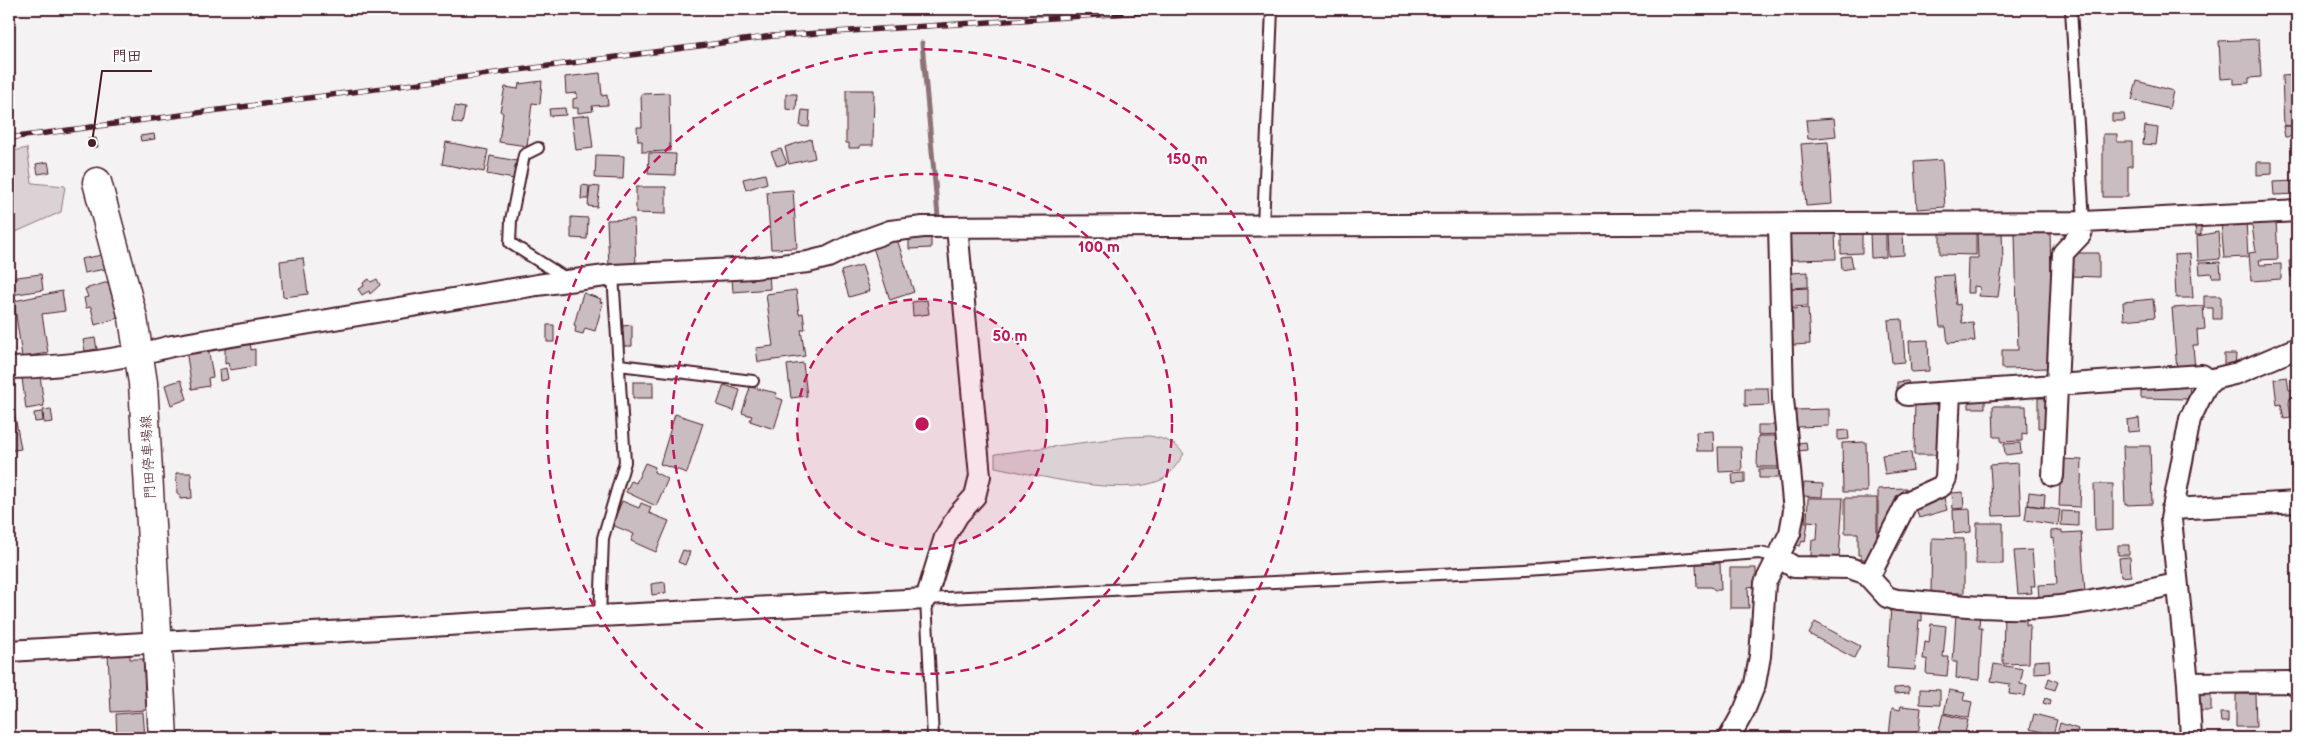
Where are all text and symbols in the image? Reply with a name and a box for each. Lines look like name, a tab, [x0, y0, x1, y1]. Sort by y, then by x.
callout: 門田	[102, 41, 152, 71]
text: 門田	[112, 47, 142, 66]
text: 150 m	[1166, 150, 1208, 169]
text: 100 m	[1078, 238, 1120, 257]
text: 50 m	[993, 327, 1028, 346]
street label: 門田停車場線	[137, 415, 159, 499]
centre of rings	[913, 415, 931, 433]

